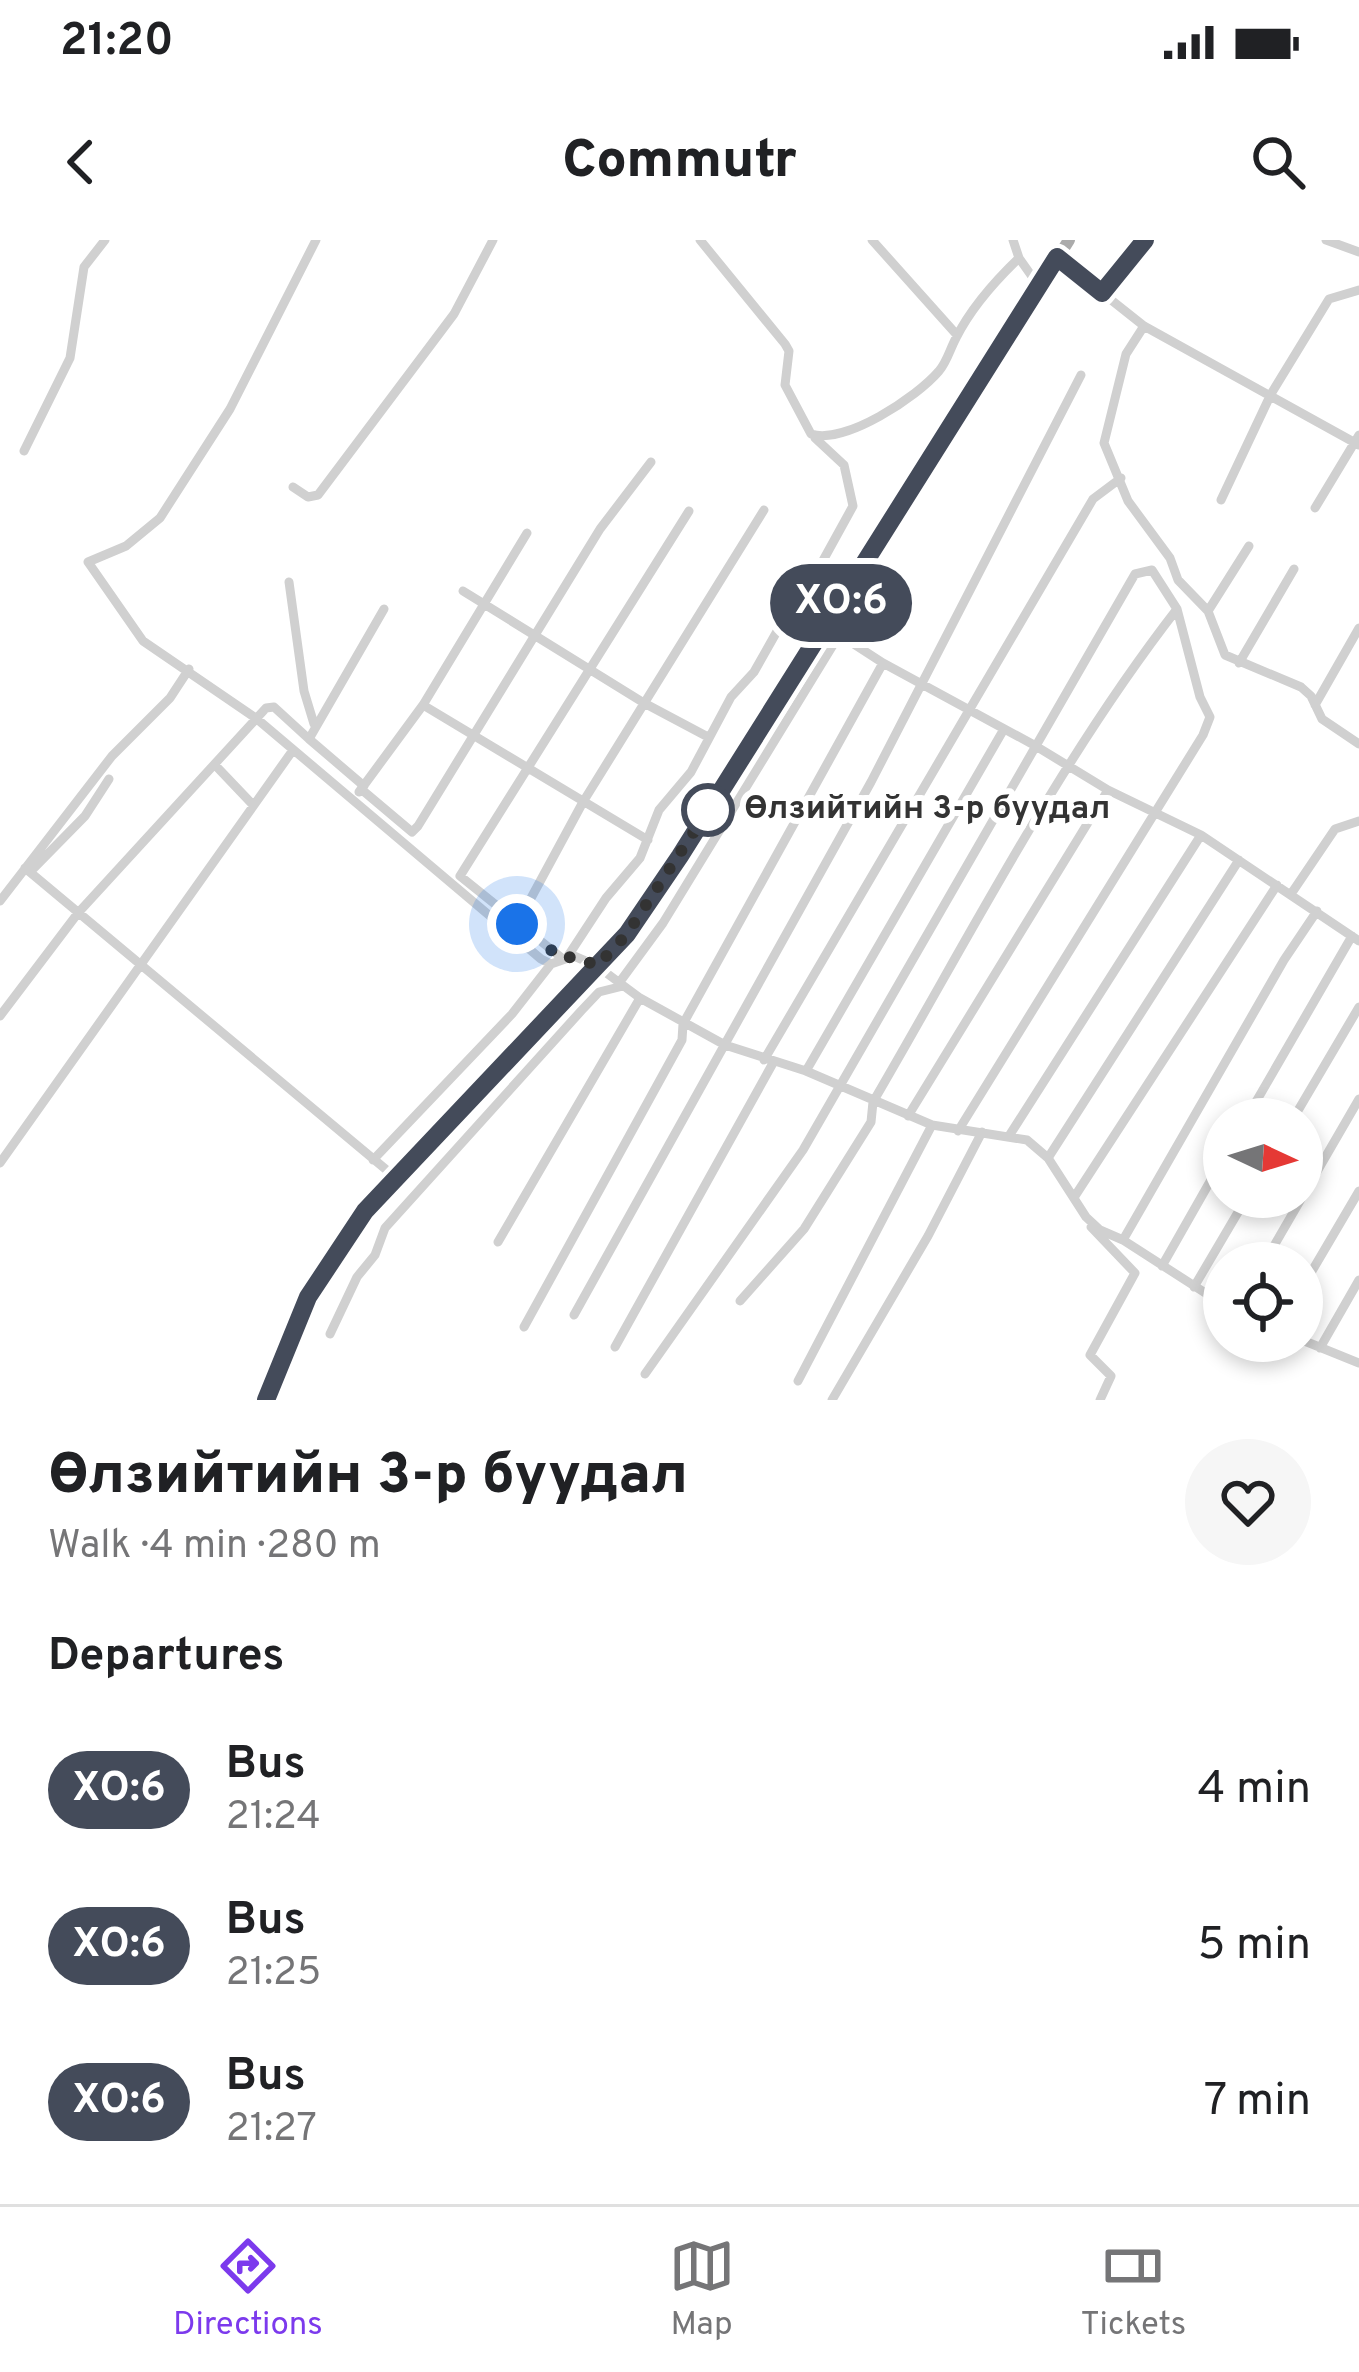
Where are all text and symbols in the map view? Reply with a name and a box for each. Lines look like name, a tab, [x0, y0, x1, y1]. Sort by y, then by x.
text: 21:20	[60, 14, 174, 71]
text: Commutr	[562, 128, 797, 197]
icon: back	[48, 129, 114, 195]
icon: search	[1245, 129, 1311, 195]
line badge: ХО:6	[757, 564, 925, 642]
text: ХО:6	[794, 576, 888, 629]
marker: Өлзийтийн 3-р буудал	[683, 785, 733, 835]
place label: Өлзийтийн 3-р буудал	[744, 789, 1111, 831]
your location	[487, 894, 547, 954]
north arrow	[1203, 1098, 1323, 1218]
map controls	[1203, 1098, 1323, 1362]
button: locate	[1203, 1242, 1323, 1362]
button: heart	[1185, 1439, 1311, 1565]
text: Өлзийтийн 3-р буудал	[48, 1442, 688, 1514]
text: Walk · 4 min · 280 m	[48, 1523, 381, 1572]
text: Departures	[48, 1629, 284, 1686]
text: Bus	[226, 1737, 306, 1794]
text: 4 min	[1198, 1762, 1311, 1819]
text: ХО:6	[72, 1763, 166, 1816]
text: 21:24	[226, 1794, 321, 1843]
text: Bus	[226, 1893, 306, 1950]
text: 5 min	[1198, 1918, 1311, 1975]
text: ХО:6	[72, 1919, 166, 1972]
text: 21:25	[226, 1950, 321, 1999]
text: Bus	[226, 2049, 306, 2106]
text: 7 min	[1204, 2074, 1311, 2131]
text: ХО:6	[72, 2075, 166, 2128]
text: 21:27	[226, 2106, 317, 2155]
tab: Directions	[173, 2233, 323, 2347]
tab: Map	[669, 2233, 735, 2347]
tab: Tickets	[1080, 2233, 1186, 2347]

